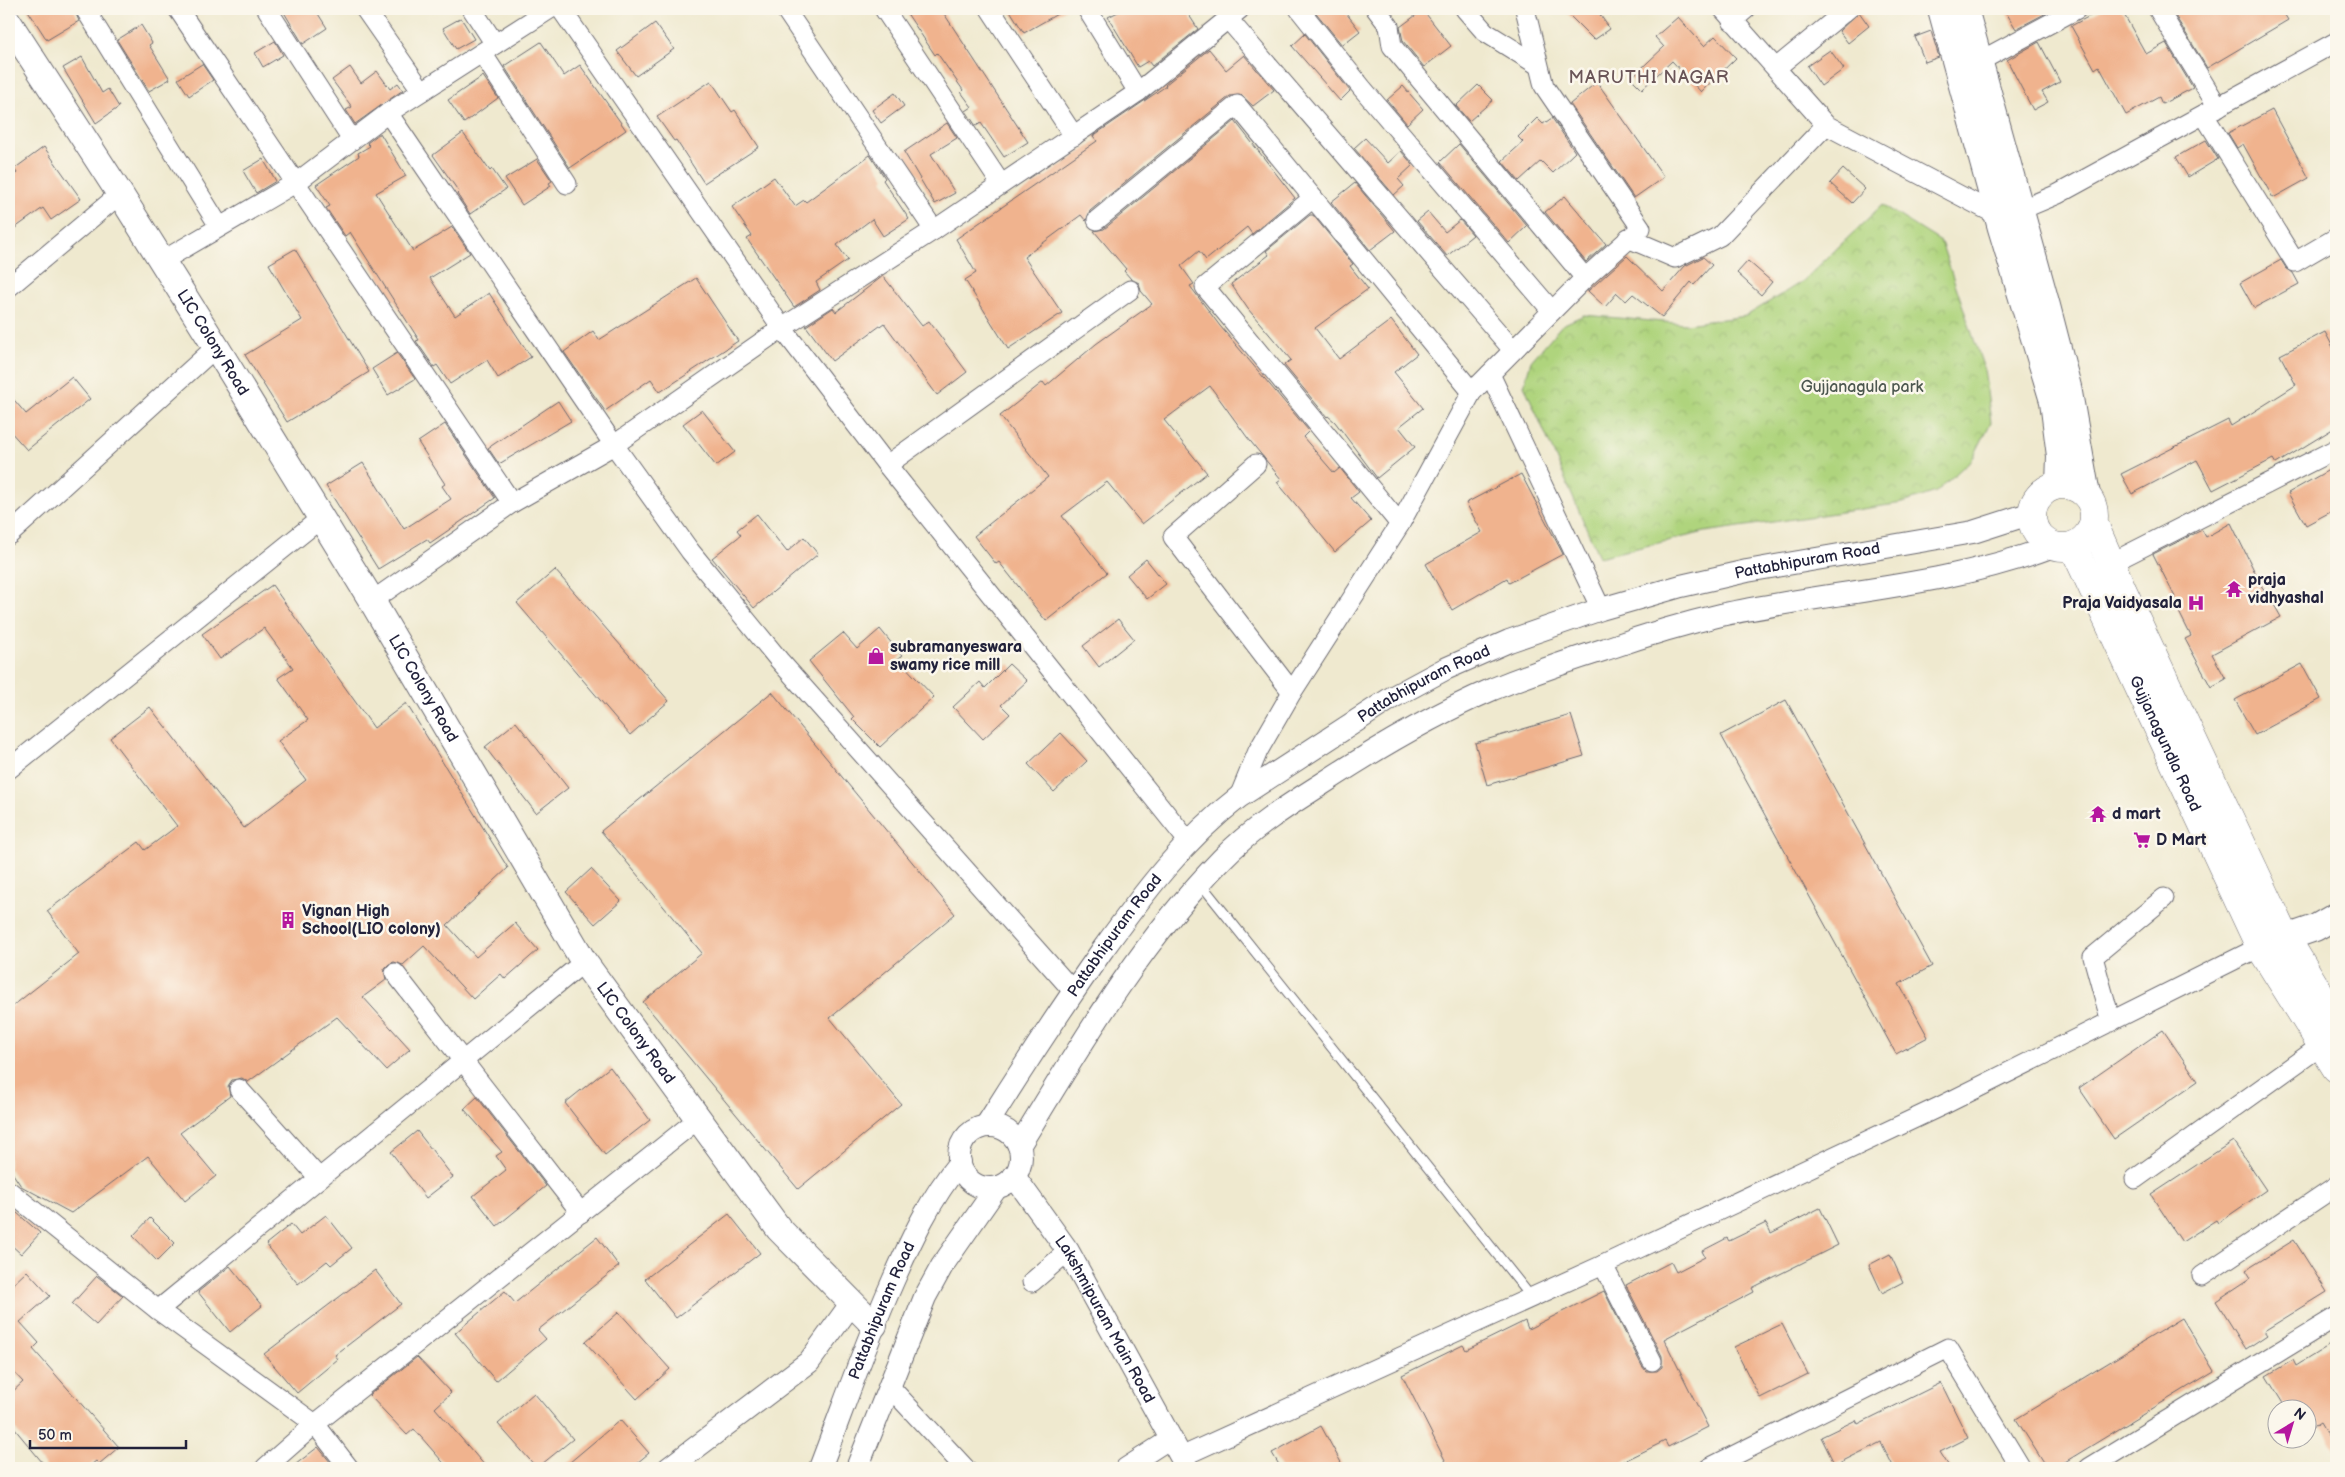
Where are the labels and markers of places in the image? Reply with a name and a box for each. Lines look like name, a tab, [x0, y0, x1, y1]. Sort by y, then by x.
place label: praja vidhyashal	[2247, 571, 2324, 608]
temple icon: praja vidhyashal	[2224, 579, 2244, 599]
hospital icon: Praja Vaidyasala	[2186, 593, 2206, 613]
place label: Praja Vaidyasala	[2062, 594, 2182, 613]
place label: subramanyeswara swamy rice mill	[890, 638, 1022, 675]
shop icon: subramanyeswara swamy rice mill	[866, 646, 886, 666]
temple icon: d mart	[2088, 804, 2108, 824]
place label: d mart	[2112, 805, 2161, 824]
supermarket icon: D Mart	[2132, 830, 2152, 850]
place label: D Mart	[2156, 831, 2207, 850]
place label: Vignan High School(LIO colony)	[302, 902, 441, 939]
building icon: Vignan High School(LIO colony)	[278, 910, 298, 930]

